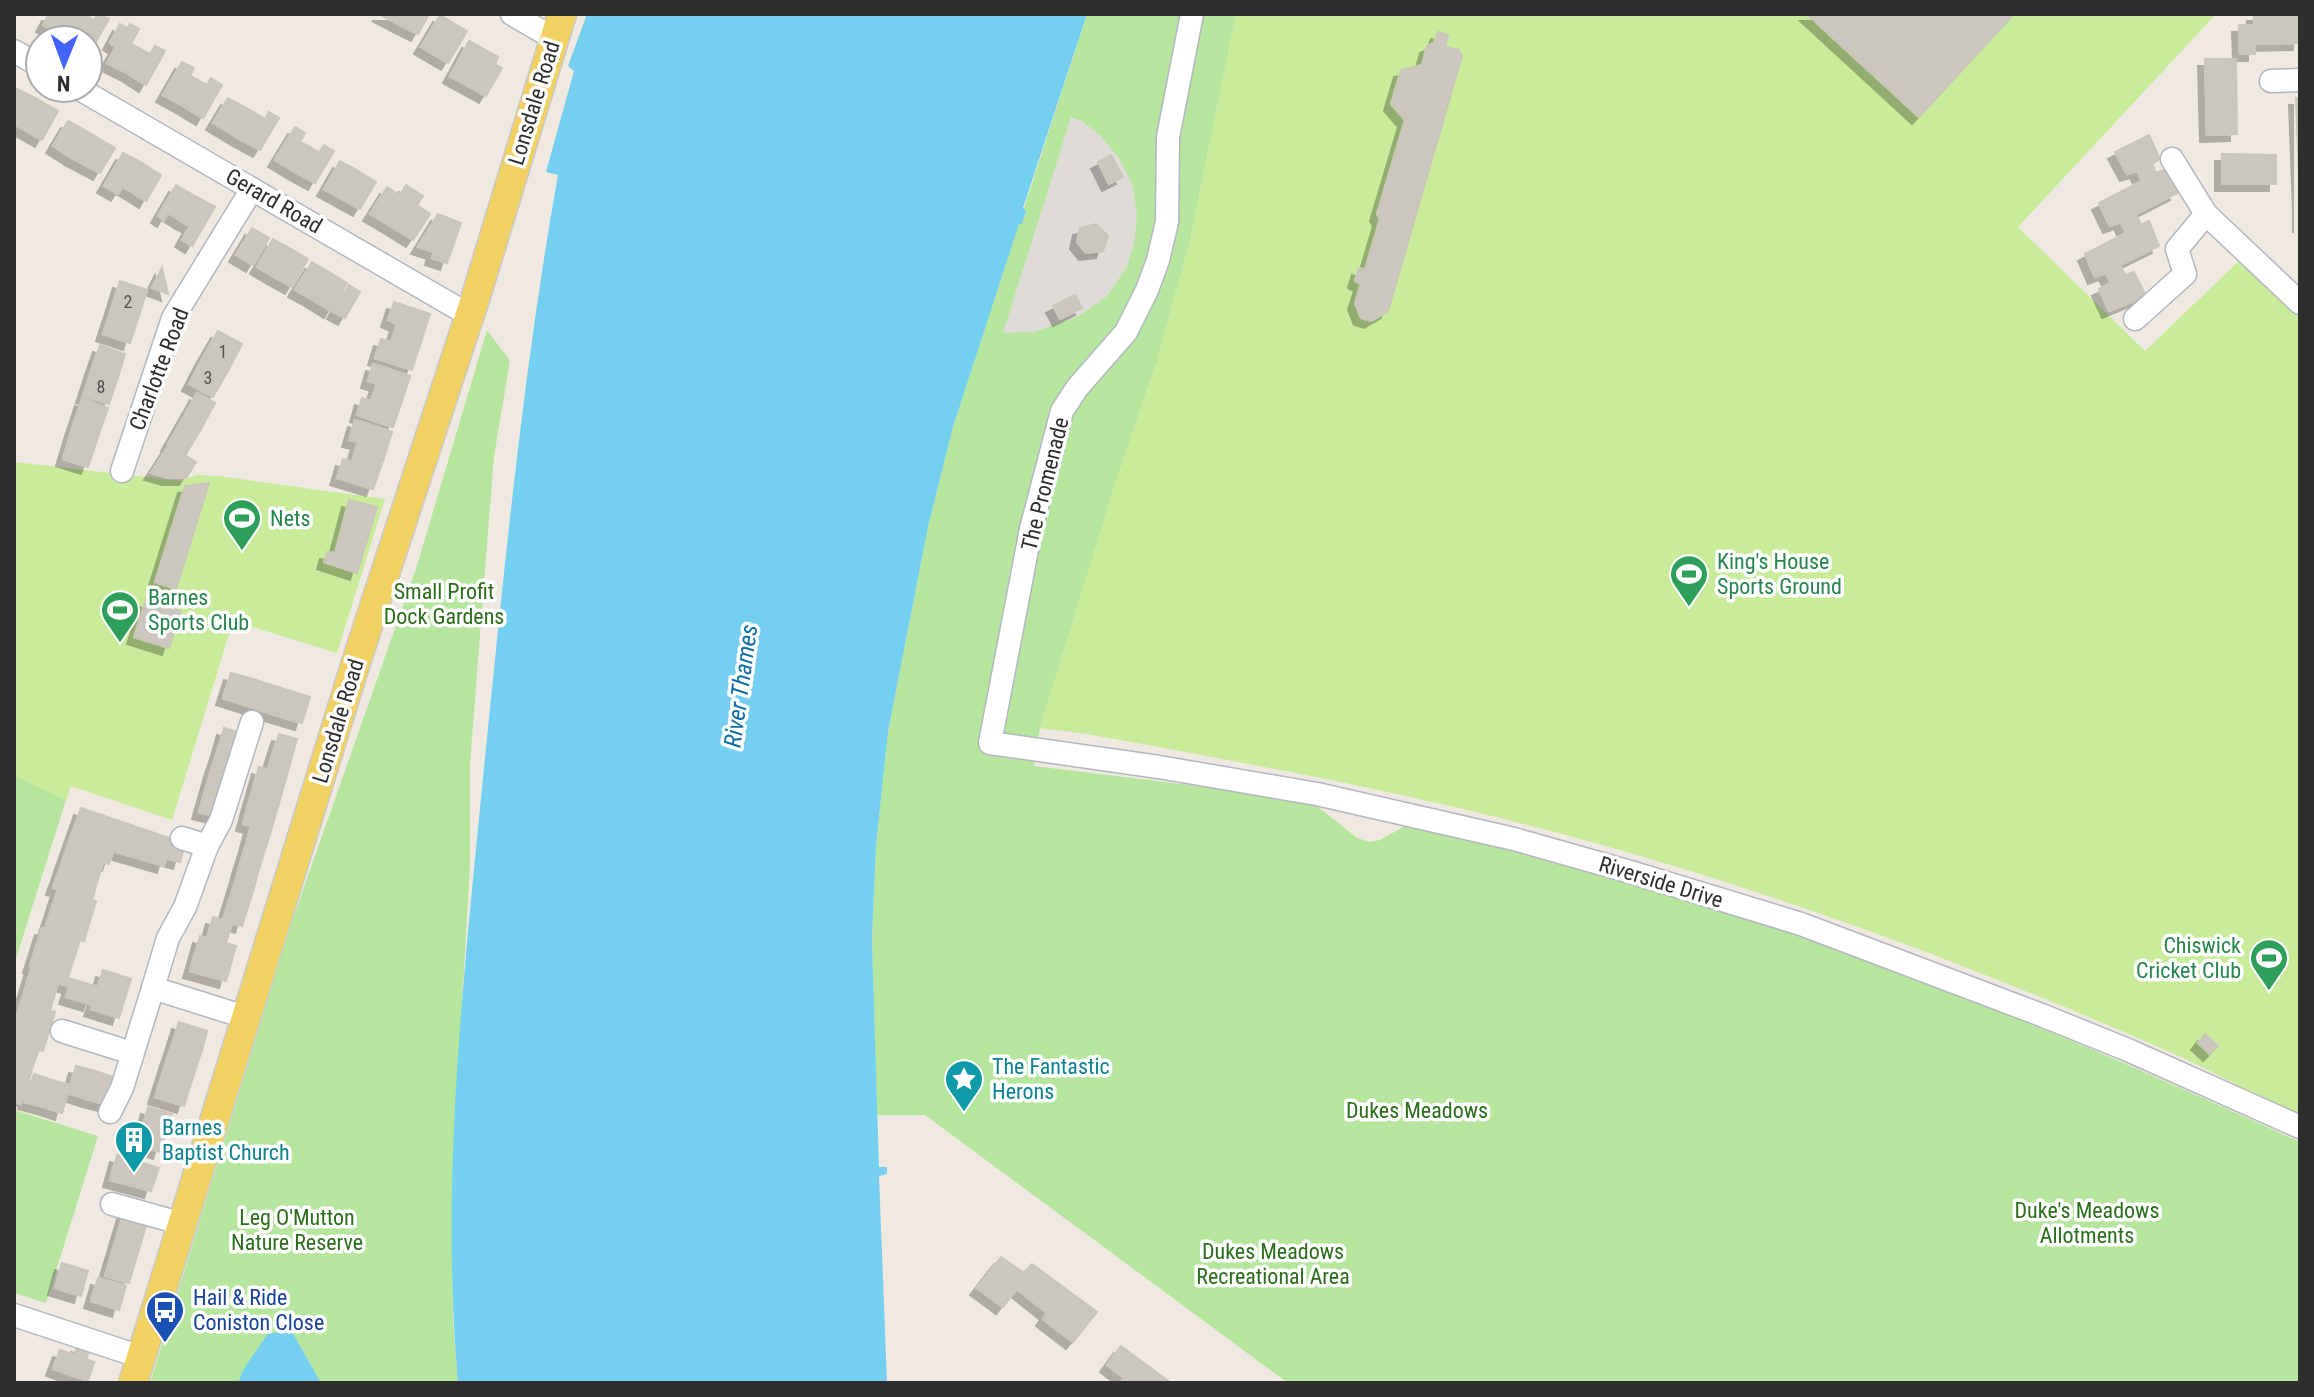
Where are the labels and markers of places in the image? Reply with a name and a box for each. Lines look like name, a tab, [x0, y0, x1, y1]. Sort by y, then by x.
sports icon: Nets	[221, 497, 263, 552]
place label: Nets	[270, 506, 311, 531]
place label: King's House Sports Ground	[1717, 549, 1842, 599]
sports icon: King's House Sports Ground	[1668, 553, 1710, 608]
place label: Barnes Sports Club	[148, 585, 249, 635]
sports icon: Barnes Sports Club	[99, 589, 141, 644]
place label: Chiswick Cricket Club	[2136, 933, 2241, 983]
sports icon: Chiswick Cricket Club	[2248, 937, 2290, 992]
place label: The Fantastic Herons	[992, 1054, 1110, 1104]
place icon: The Fantastic Herons	[943, 1058, 985, 1113]
place label: Barnes Baptist Church	[162, 1115, 290, 1165]
building icon: Barnes Baptist Church	[113, 1119, 155, 1174]
place label: Hail & Ride Coniston Close	[193, 1285, 324, 1335]
bus stop icon: Hail & Ride Coniston Close	[144, 1289, 186, 1344]

